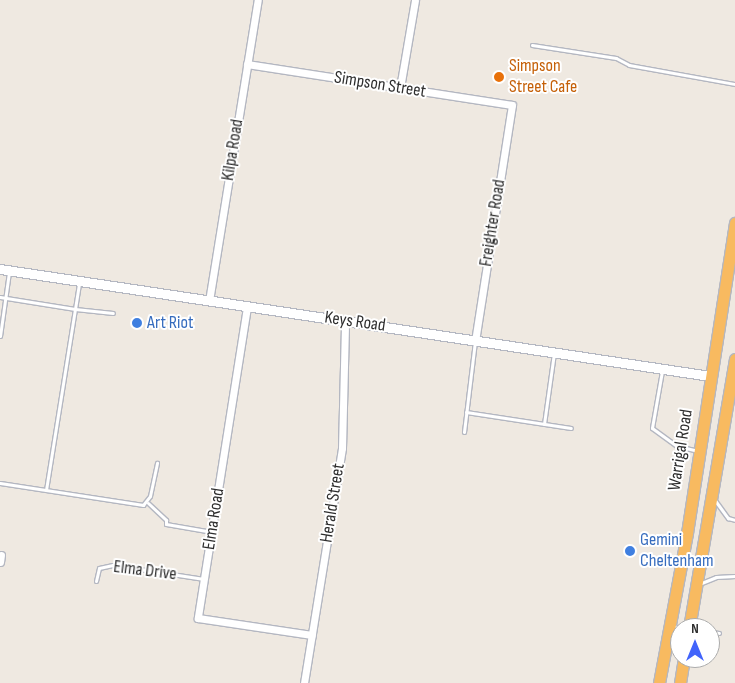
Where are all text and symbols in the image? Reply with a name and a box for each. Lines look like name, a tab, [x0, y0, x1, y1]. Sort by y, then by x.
place label: Simpson Street Cafe	[509, 56, 577, 98]
street label: Simpson Street	[333, 67, 427, 103]
marker: Simpson Street Cafe	[493, 71, 505, 83]
street label: Kilpa Road	[217, 118, 249, 182]
street label: Freighter Road	[475, 178, 511, 268]
street label: Keys Road	[323, 307, 387, 337]
place label: Art Riot	[147, 312, 193, 334]
marker: Art Riot	[131, 317, 143, 329]
street label: Warrigal Road	[664, 408, 698, 492]
street label: Herald Street	[316, 462, 350, 544]
street label: Elma Road	[198, 487, 230, 551]
place label: Gemini Cheltenham	[640, 530, 713, 572]
marker: Gemini Cheltenham	[624, 545, 636, 557]
street label: Elma Drive	[112, 556, 178, 586]
north arrow	[670, 618, 720, 668]
text: N	[691, 620, 699, 637]

